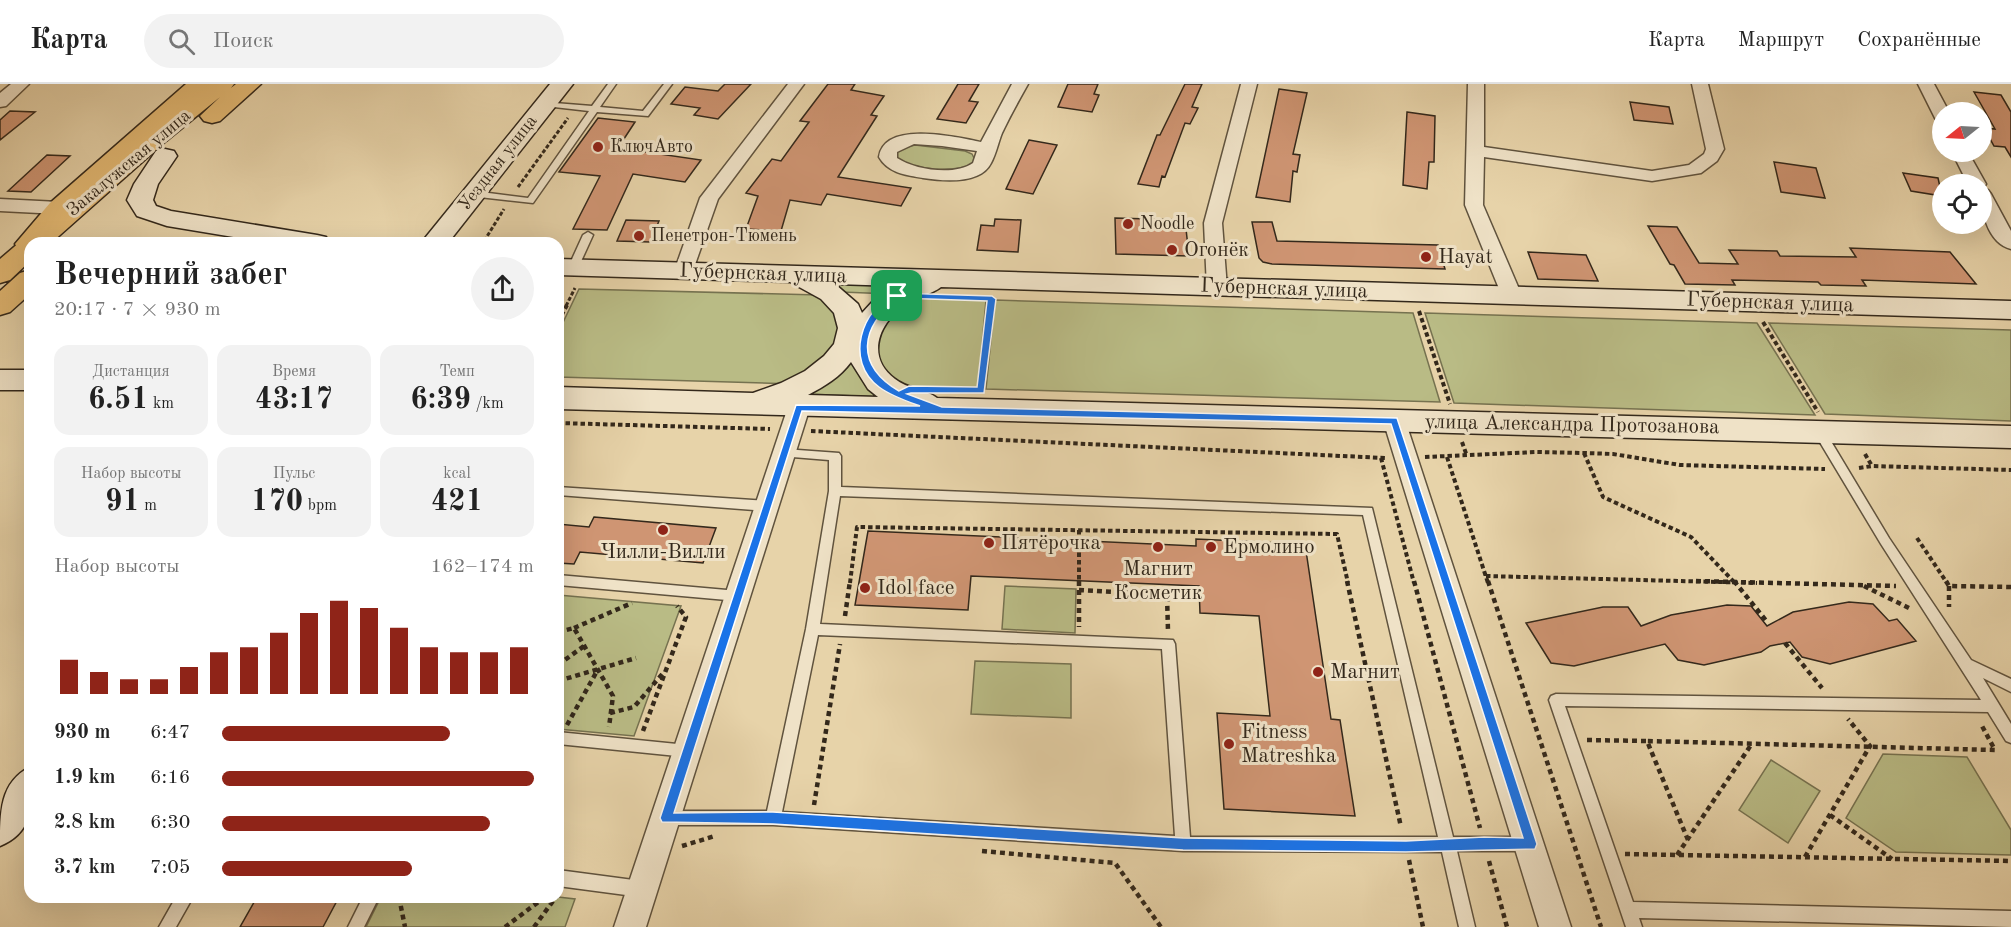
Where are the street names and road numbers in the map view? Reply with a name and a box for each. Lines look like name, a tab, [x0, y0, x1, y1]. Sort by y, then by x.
street label: Закалужская улица	[64, 106, 194, 220]
street label: Уездная улица	[455, 112, 541, 214]
street label: Губернская улица	[679, 261, 847, 287]
street label: Губернская улица	[1200, 276, 1368, 302]
street label: Губернская улица	[1686, 290, 1854, 316]
street label: улица Александра Протозанова	[1424, 412, 1720, 438]

